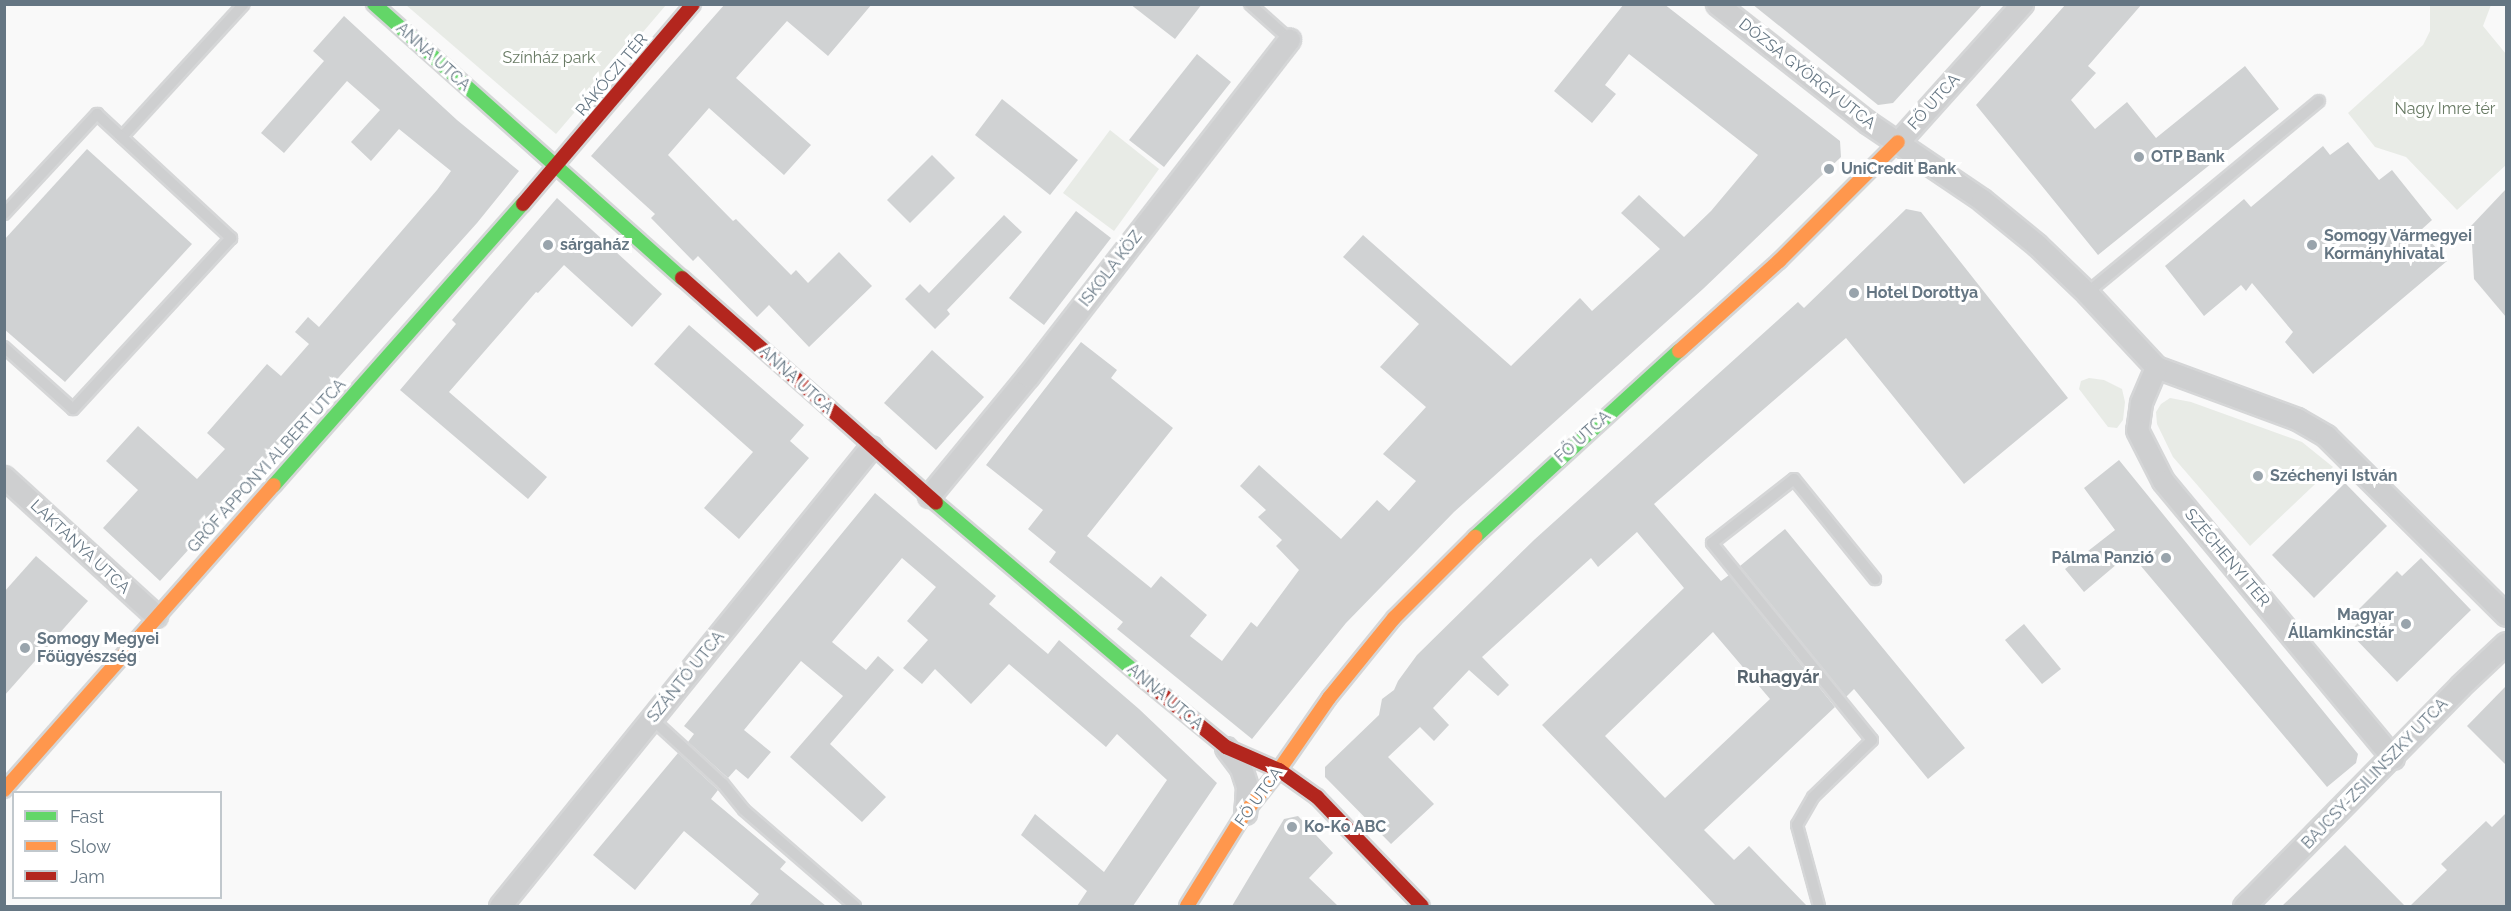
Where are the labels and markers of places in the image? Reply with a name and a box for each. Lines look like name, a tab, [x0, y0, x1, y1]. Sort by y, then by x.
place label: OTP Bank	[2151, 147, 2225, 167]
marker: OTP Bank	[2132, 150, 2146, 164]
place label: UniCredit Bank	[1841, 159, 1956, 179]
marker: UniCredit Bank	[1822, 162, 1836, 176]
place label: Somogy Vármegyei Kormányhivatal	[2324, 226, 2473, 264]
place label: sárgaház	[560, 235, 629, 255]
marker: sárgaház	[541, 238, 555, 252]
marker: Somogy Vármegyei Kormányhivatal	[2305, 238, 2319, 252]
place label: Hotel Dorottya	[1866, 283, 1979, 303]
marker: Hotel Dorottya	[1847, 286, 1861, 300]
place label: Széchenyi István	[2270, 466, 2397, 486]
marker: Széchenyi István	[2251, 469, 2265, 483]
place label: Pálma Panzió	[2052, 548, 2154, 568]
marker: Pálma Panzió	[2159, 551, 2173, 565]
place label: Magyar Államkincstár	[2288, 605, 2394, 643]
marker: Magyar Államkincstár	[2399, 617, 2413, 631]
place label: Somogy Megyei Főügyészség	[37, 629, 159, 667]
marker: Somogy Megyei Főügyészség	[18, 641, 32, 655]
place label: Ko-Ko ABC	[1304, 817, 1387, 837]
marker: Ko-Ko ABC	[1285, 820, 1299, 834]

